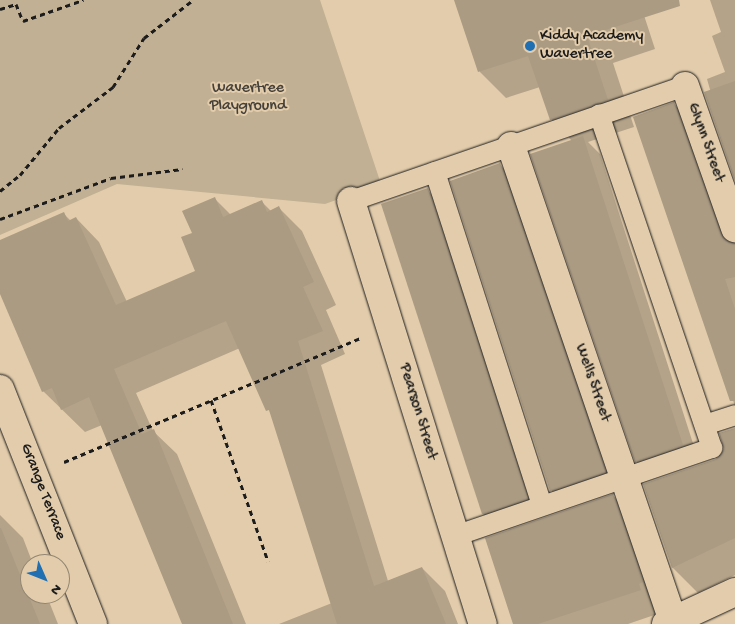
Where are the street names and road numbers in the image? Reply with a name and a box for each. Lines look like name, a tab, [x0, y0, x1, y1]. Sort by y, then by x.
street label: Glynn Street	[682, 101, 728, 185]
street label: Wells Street	[570, 341, 614, 425]
street label: Pearson Street	[393, 361, 441, 463]
street label: Grange Terrace	[15, 441, 69, 543]

